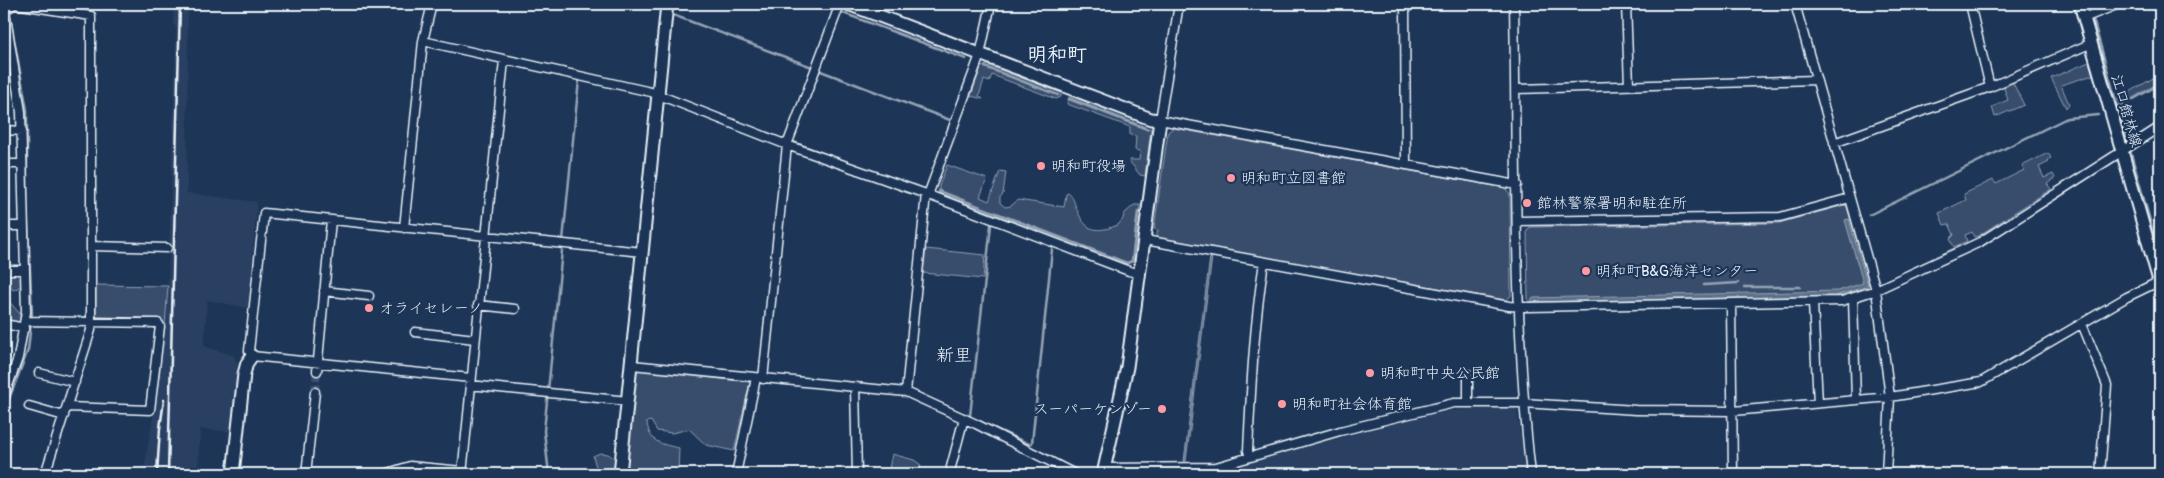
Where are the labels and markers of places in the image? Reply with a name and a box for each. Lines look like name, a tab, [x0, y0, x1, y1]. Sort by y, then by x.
place label: 明和町役場	[1051, 157, 1126, 176]
marker: 明和町役場	[1035, 160, 1047, 172]
place label: 明和町立図書館	[1241, 169, 1346, 188]
marker: 明和町立図書館	[1225, 172, 1237, 184]
place label: 館林警察署明和駐在所	[1537, 194, 1687, 213]
marker: 館林警察署明和駐在所	[1521, 197, 1533, 209]
place label: 明和町B&G海洋センター	[1596, 262, 1758, 281]
marker: 明和町B&G海洋センター	[1580, 265, 1592, 277]
place label: オライセレーノ	[379, 299, 483, 318]
marker: オライセレーノ	[363, 302, 375, 314]
place label: 明和町中央公民館	[1380, 364, 1500, 383]
marker: 明和町中央公民館	[1364, 367, 1376, 379]
place label: 明和町社会体育館	[1292, 395, 1412, 414]
marker: 明和町社会体育館	[1276, 398, 1288, 410]
place label: スーパーケンゾー	[1034, 400, 1152, 419]
marker: スーパーケンゾー	[1156, 403, 1168, 415]

